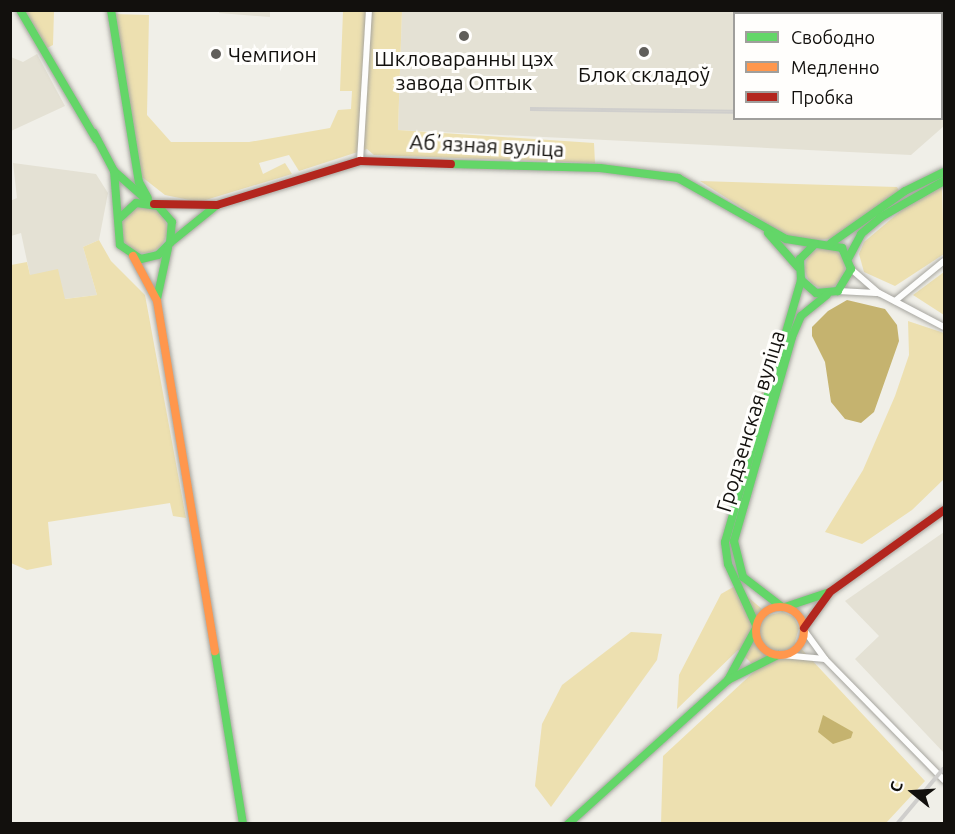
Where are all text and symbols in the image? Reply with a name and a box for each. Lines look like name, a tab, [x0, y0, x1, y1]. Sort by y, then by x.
legend	[733, 12, 943, 120]
text: Свободно	[791, 27, 875, 47]
marker: Шкловаранны цэх завода Оптык	[457, 29, 471, 43]
place label: Чемпион	[228, 41, 317, 67]
place label: Шкловаранны цэх завода Оптык	[374, 45, 554, 95]
marker: Блок складоў	[637, 45, 651, 59]
marker: Чемпион	[209, 47, 223, 61]
text: Медленно	[791, 57, 880, 77]
place label: Блок складоў	[578, 61, 710, 87]
text: Пробка	[791, 87, 854, 107]
street label: Абʼязная вуліца	[409, 128, 565, 162]
street label: Гродзенская вуліца	[710, 327, 790, 515]
north arrow	[883, 762, 943, 822]
text: С	[886, 779, 906, 794]

